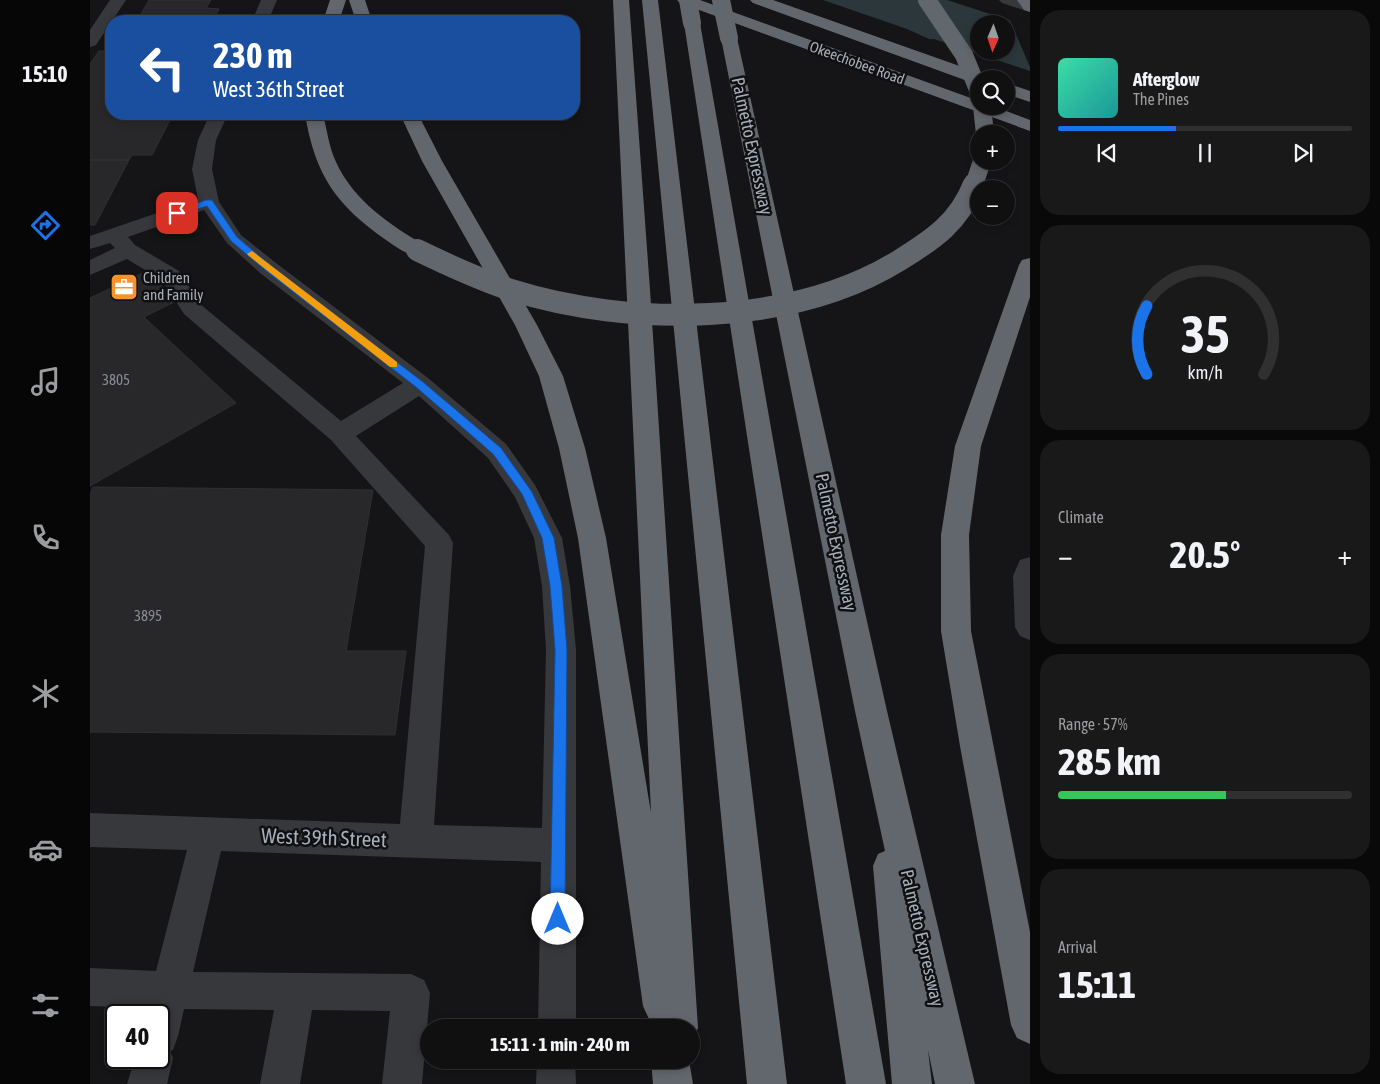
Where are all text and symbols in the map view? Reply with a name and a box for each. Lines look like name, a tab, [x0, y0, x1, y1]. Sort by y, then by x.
north arrow	[970, 15, 1015, 60]
map controls	[970, 15, 1015, 225]
icon: left	[130, 35, 195, 100]
text: 230 m	[213, 35, 292, 75]
street label: Okeechobee Road	[807, 37, 907, 88]
text: 15:10	[22, 61, 68, 87]
text: Afterglow	[1133, 68, 1200, 90]
button: search	[970, 70, 1015, 115]
street label: Palmetto Expressway	[728, 75, 777, 216]
text: West 36th Street	[213, 76, 344, 102]
text: The Pines	[1133, 90, 1189, 108]
button: +	[970, 125, 1015, 170]
icon: previous	[1093, 139, 1121, 167]
icon: pause	[1191, 139, 1219, 167]
icon: next	[1289, 139, 1317, 167]
button: −	[970, 180, 1015, 225]
pin	[156, 192, 198, 234]
icon: arrive	[163, 199, 191, 227]
icon: directions	[28, 208, 63, 243]
place label: Children and Family	[143, 269, 203, 303]
office icon: Children and Family	[109, 272, 139, 302]
text: 35	[1181, 304, 1229, 364]
text: km/h	[1187, 362, 1223, 383]
icon: music	[28, 364, 63, 399]
house number: 3805	[102, 371, 130, 388]
street label: Palmetto Expressway	[812, 471, 861, 612]
text: Climate	[1058, 508, 1104, 526]
icon: phone	[28, 520, 63, 555]
text: 20.5°	[1170, 533, 1240, 576]
text: −	[1058, 539, 1073, 571]
text: +	[1337, 539, 1352, 571]
house number: 3895	[134, 607, 162, 624]
icon: climate	[28, 676, 63, 711]
text: Range · 57%	[1058, 715, 1128, 733]
text: 285 km	[1058, 740, 1161, 783]
street label: West 39th Street	[261, 823, 387, 851]
icon: car	[28, 832, 63, 867]
street label: Palmetto Expressway	[897, 867, 948, 1008]
position arrow	[531, 892, 583, 944]
text: Arrival	[1058, 938, 1097, 956]
text: 15:11	[1058, 963, 1136, 1006]
icon: filters	[28, 988, 63, 1023]
speed limit sign: 40	[105, 1004, 170, 1069]
text: 15:11 · 1 min · 240 m	[490, 1033, 630, 1055]

